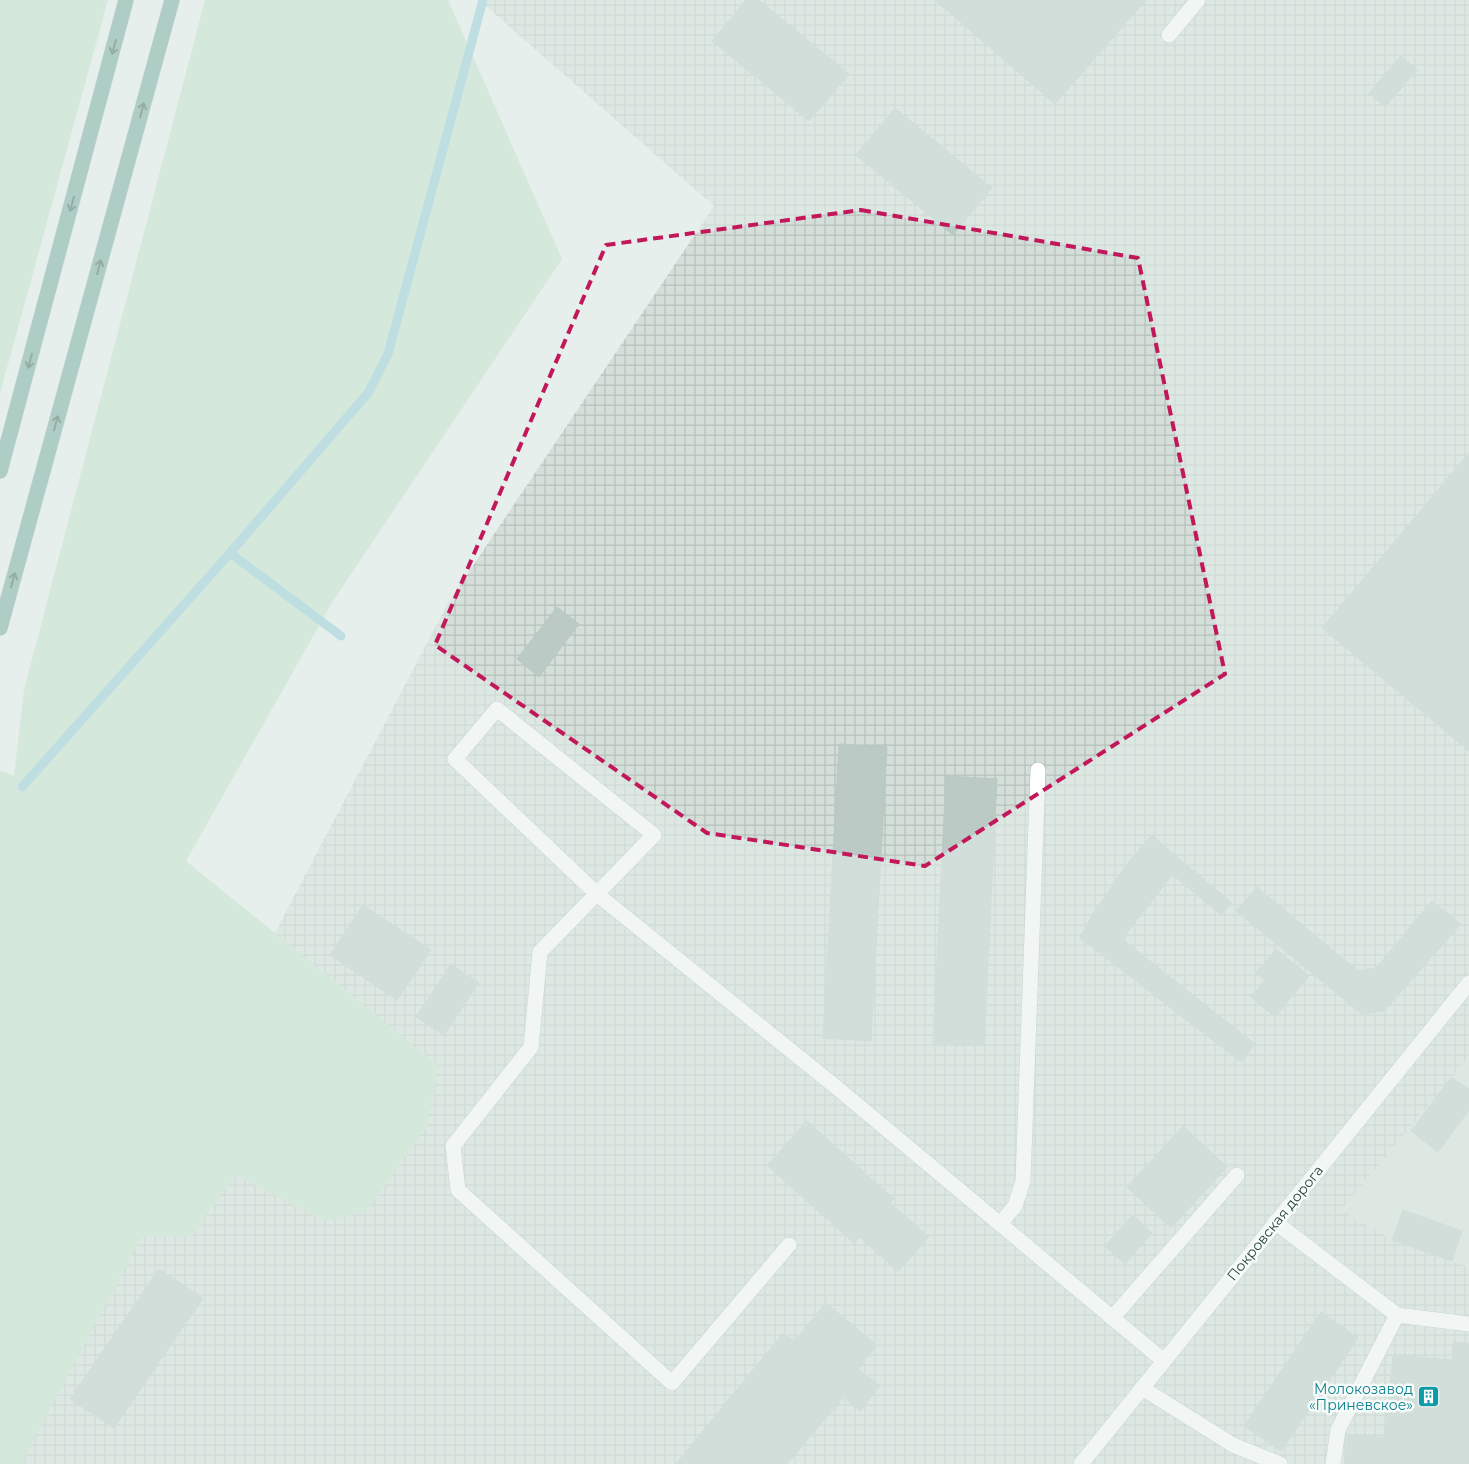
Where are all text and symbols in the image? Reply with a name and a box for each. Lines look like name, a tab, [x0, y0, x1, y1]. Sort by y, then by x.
one-way arrow	[109, 39, 118, 55]
one-way arrow	[137, 102, 147, 118]
one-way arrow	[66, 196, 76, 212]
one-way arrow	[94, 259, 104, 275]
one-way arrow	[24, 353, 34, 369]
one-way arrow	[52, 416, 61, 432]
one-way arrow	[9, 573, 18, 589]
street label: Покровская дорога	[1223, 1162, 1327, 1284]
place label: Молокозавод «Приневское»	[1309, 1380, 1413, 1414]
building icon: Молокозавод «Приневское»	[1417, 1385, 1441, 1409]

